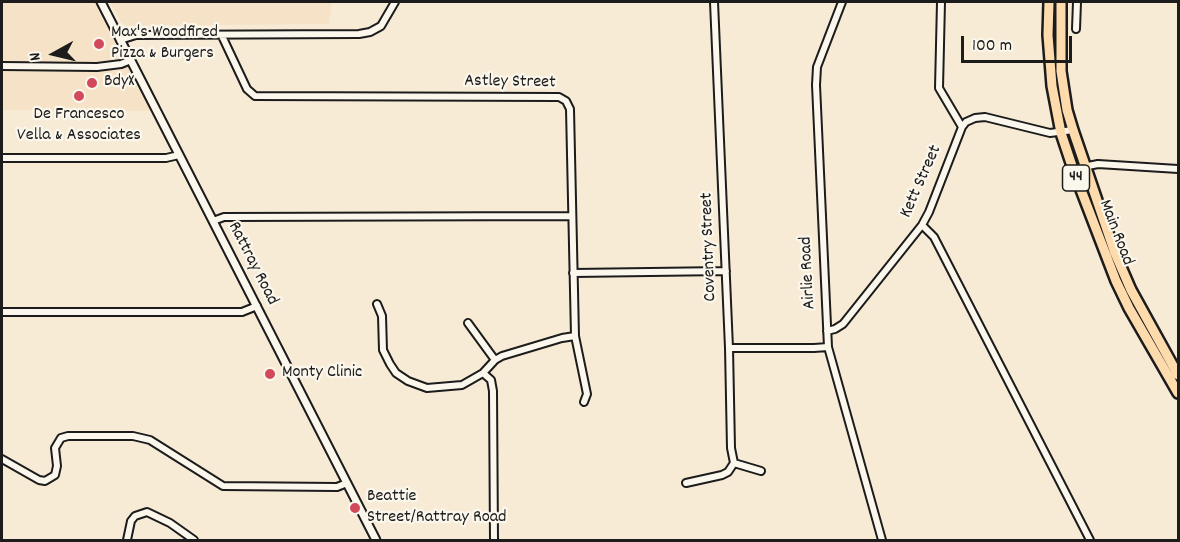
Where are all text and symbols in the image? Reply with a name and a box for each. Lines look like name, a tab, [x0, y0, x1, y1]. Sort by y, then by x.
place label: Max's Woodfired Pizza & Burgers	[111, 23, 218, 66]
north arrow	[24, 24, 84, 84]
scale bar	[964, 24, 1075, 62]
text: 100 m	[972, 34, 1012, 59]
marker: Max's Woodfired Pizza & Burgers	[92, 37, 106, 51]
text: N	[24, 51, 48, 62]
street label: Astley Street	[464, 71, 556, 95]
place label: BdyX	[104, 72, 135, 94]
marker: BdyX	[85, 76, 99, 90]
marker: De Francesco Vella & Associates	[72, 89, 86, 103]
place label: De Francesco Vella & Associates	[17, 105, 141, 148]
street label: Kett Street	[896, 142, 948, 222]
road number: 44	[1062, 165, 1090, 191]
street label: Coventry Street	[697, 192, 723, 302]
street label: Main Road	[1093, 197, 1137, 269]
street label: Rattray Road	[222, 219, 282, 309]
street label: Airlie Road	[796, 236, 822, 310]
place label: Monty Clinic	[282, 363, 362, 385]
marker: Monty Clinic	[263, 367, 277, 381]
place label: Beattie Street/Rattray Road	[367, 487, 507, 530]
marker: Beattie Street/Rattray Road	[348, 501, 362, 515]

